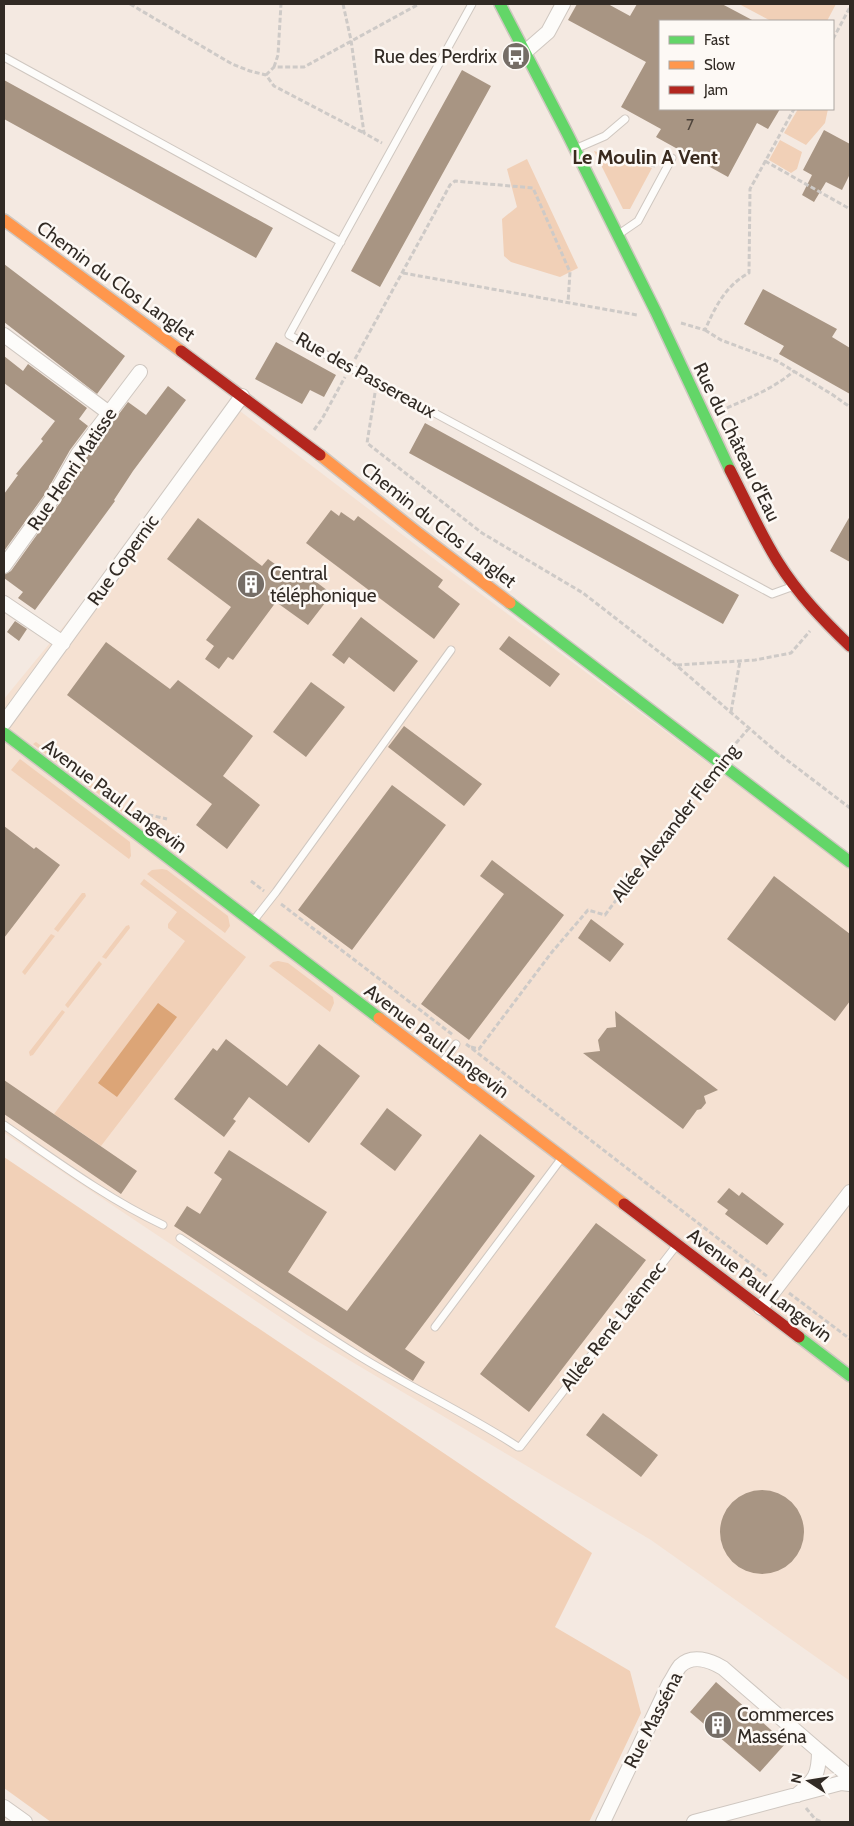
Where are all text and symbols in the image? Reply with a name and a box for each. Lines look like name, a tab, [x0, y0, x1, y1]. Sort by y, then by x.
legend	[659, 20, 834, 110]
text: Fast	[704, 31, 729, 49]
bus stop icon: Rue des Perdrix	[501, 41, 531, 71]
place label: Rue des Perdrix	[374, 45, 497, 68]
text: Slow	[704, 56, 735, 74]
text: Jam	[703, 81, 728, 99]
house number: 7	[686, 115, 694, 134]
district label: Le Moulin A Vent	[572, 145, 718, 169]
street label: Chemin du Clos Langlet	[32, 216, 200, 346]
street label: Rue des Passereaux	[292, 327, 440, 423]
street label: Rue du Château d'Eau	[689, 359, 785, 525]
street label: Rue Henri Matisse	[22, 403, 122, 535]
street label: Chemin du Clos Langlet	[357, 457, 521, 593]
street label: Rue Copernic	[82, 510, 164, 610]
place label: Central téléphonique	[270, 562, 377, 607]
building icon: Central téléphonique	[236, 569, 266, 599]
street label: Avenue Paul Langevin	[38, 734, 192, 858]
street label: Allée Alexander Fleming	[606, 739, 744, 906]
street label: Avenue Paul Langevin	[360, 979, 514, 1103]
street label: Avenue Paul Langevin	[683, 1223, 837, 1347]
street label: Allée René Laënnec	[555, 1257, 671, 1395]
street label: Rue Masséna	[619, 1668, 687, 1772]
place label: Commerces Masséna	[737, 1703, 834, 1748]
building icon: Commerces Masséna	[703, 1710, 733, 1740]
north arrow	[784, 1756, 834, 1806]
text: N	[786, 1772, 806, 1785]

